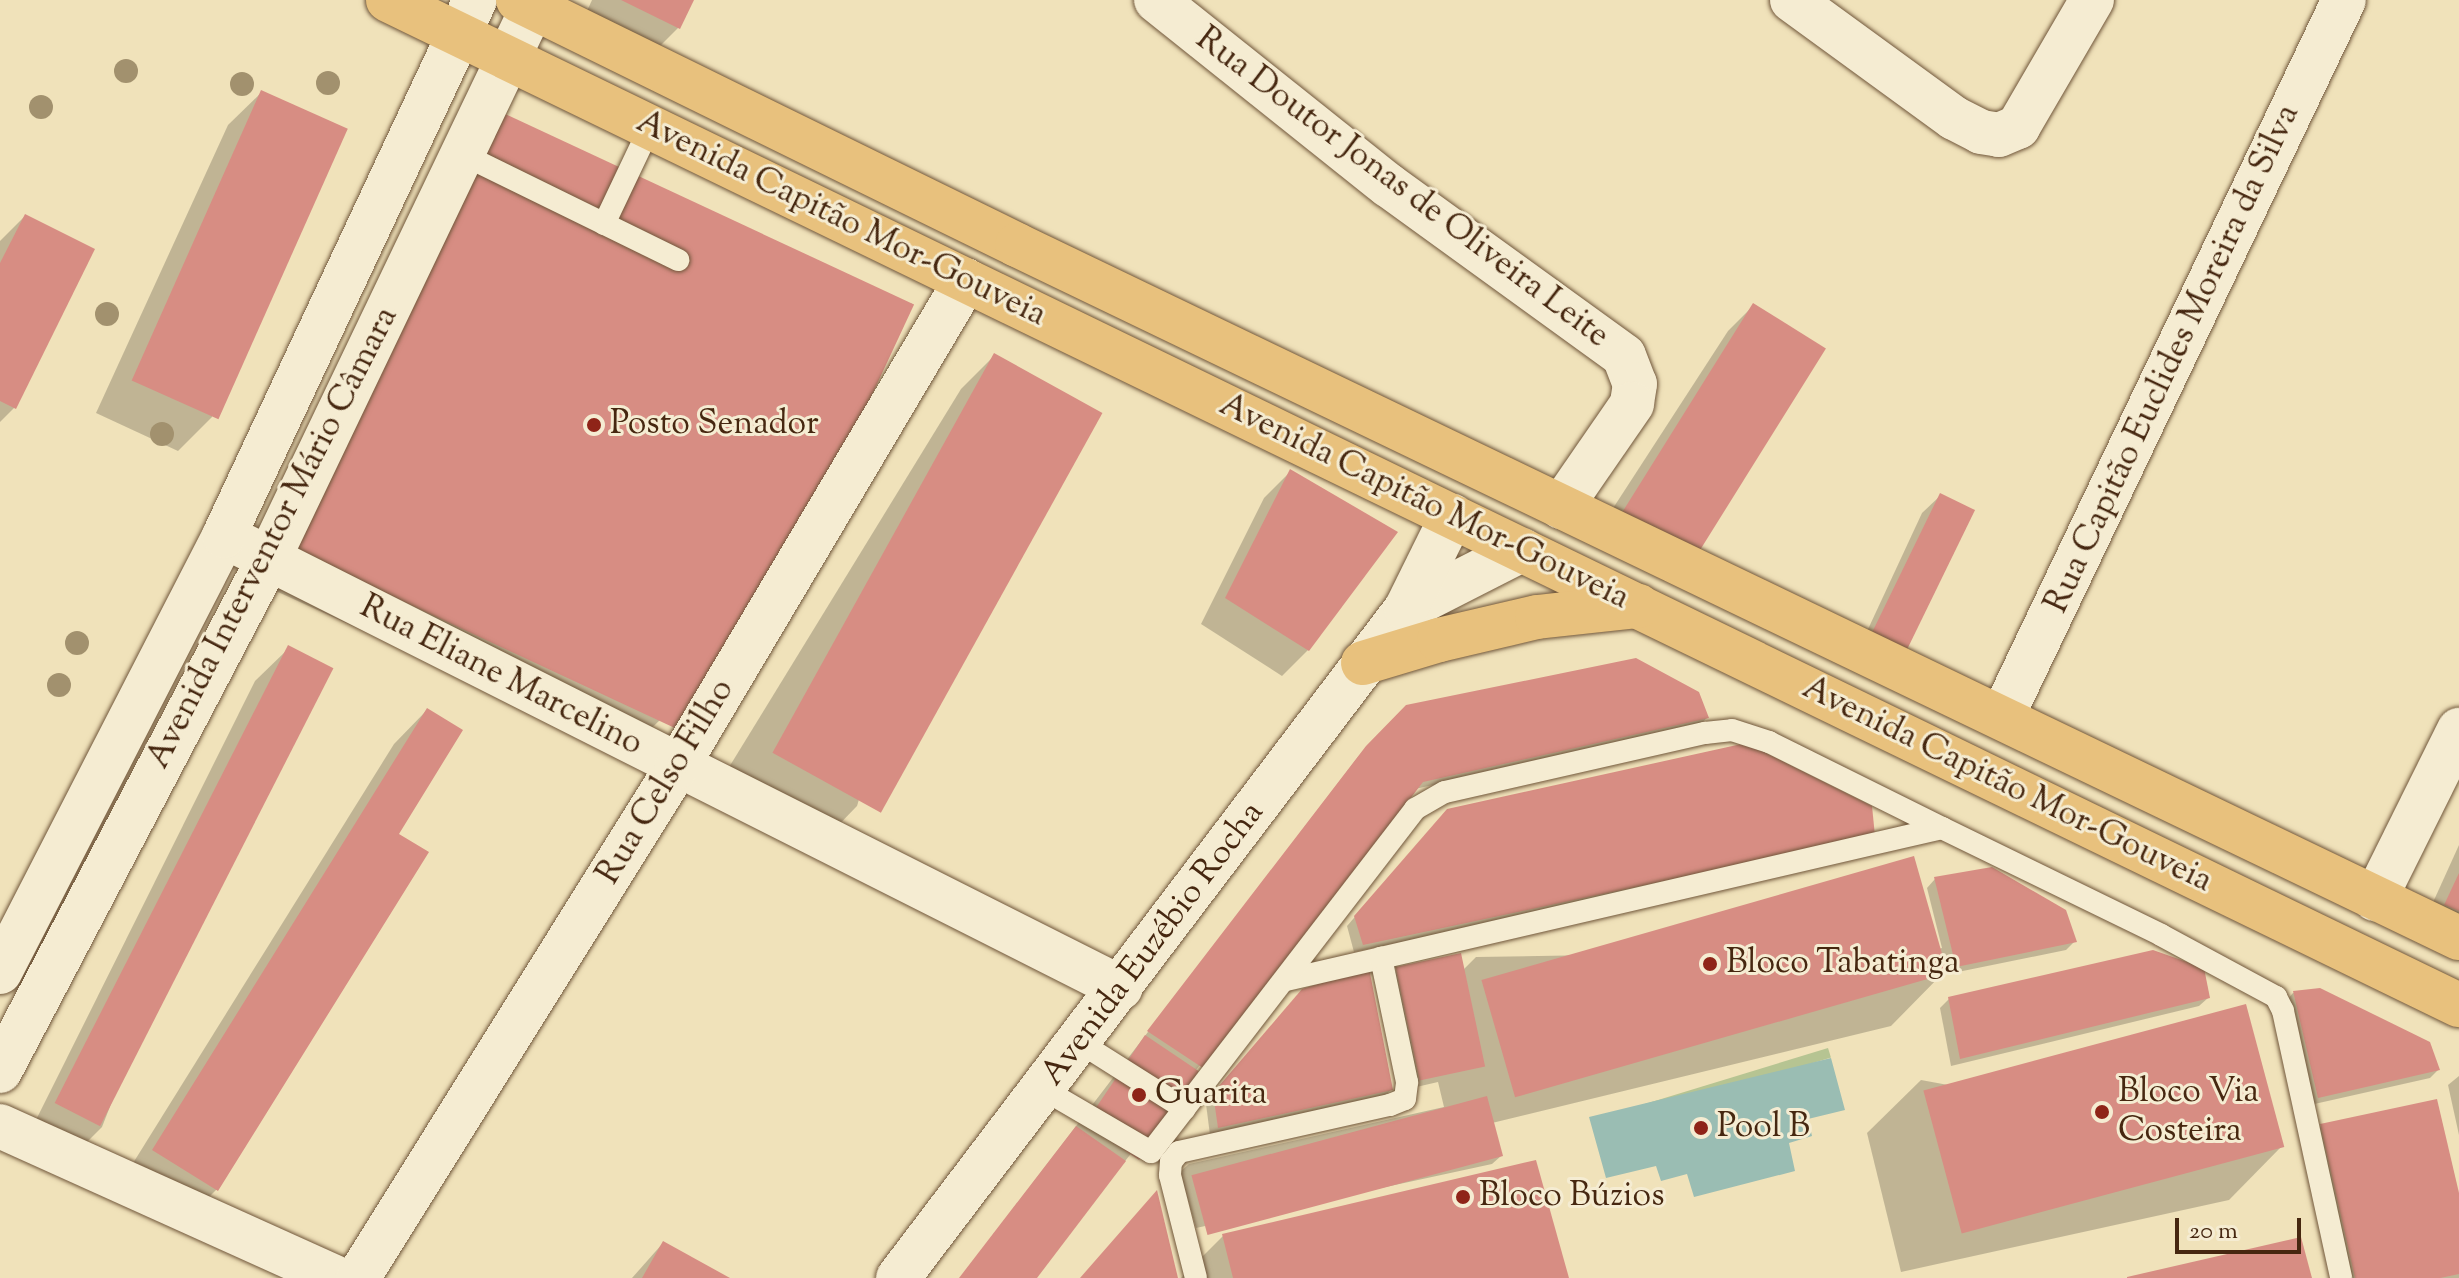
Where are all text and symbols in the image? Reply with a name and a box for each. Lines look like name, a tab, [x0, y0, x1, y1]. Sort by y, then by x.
street label: Rua Doutor Jonas de Oliveira Leite	[1187, 19, 1617, 357]
street label: Rua Capitão Euclides Moreira da Silva	[2037, 98, 2309, 620]
street label: Avenida Capitão Mor-Gouveia	[629, 102, 1053, 336]
street label: Avenida Interventor Mário Câmara	[138, 300, 408, 776]
street label: Avenida Capitão Mor-Gouveia	[1212, 385, 1636, 619]
place label: Posto Senador	[610, 405, 819, 445]
marker: Posto Senador	[585, 416, 603, 434]
street label: Rua Eliane Marcelino	[353, 587, 649, 765]
street label: Avenida Capitão Mor-Gouveia	[1795, 668, 2219, 902]
street label: Rua Celso Filho	[589, 672, 743, 892]
street label: Avenida Euzébio Rocha	[1033, 794, 1273, 1094]
place label: Bloco Tabatinga	[1726, 944, 1960, 984]
marker: Bloco Tabatinga	[1701, 955, 1719, 973]
place label: Bloco Via Costeira	[2118, 1072, 2259, 1152]
place label: Guarita	[1155, 1075, 1267, 1115]
marker: Guarita	[1130, 1086, 1148, 1104]
marker: Bloco Via Costeira	[2093, 1103, 2111, 1121]
place label: Pool B	[1717, 1108, 1810, 1148]
marker: Pool B	[1692, 1119, 1710, 1137]
place label: Bloco Búzios	[1479, 1177, 1665, 1217]
marker: Bloco Búzios	[1454, 1188, 1472, 1206]
scale bar	[2179, 1202, 2305, 1252]
text: 20 m	[2189, 1215, 2238, 1249]

